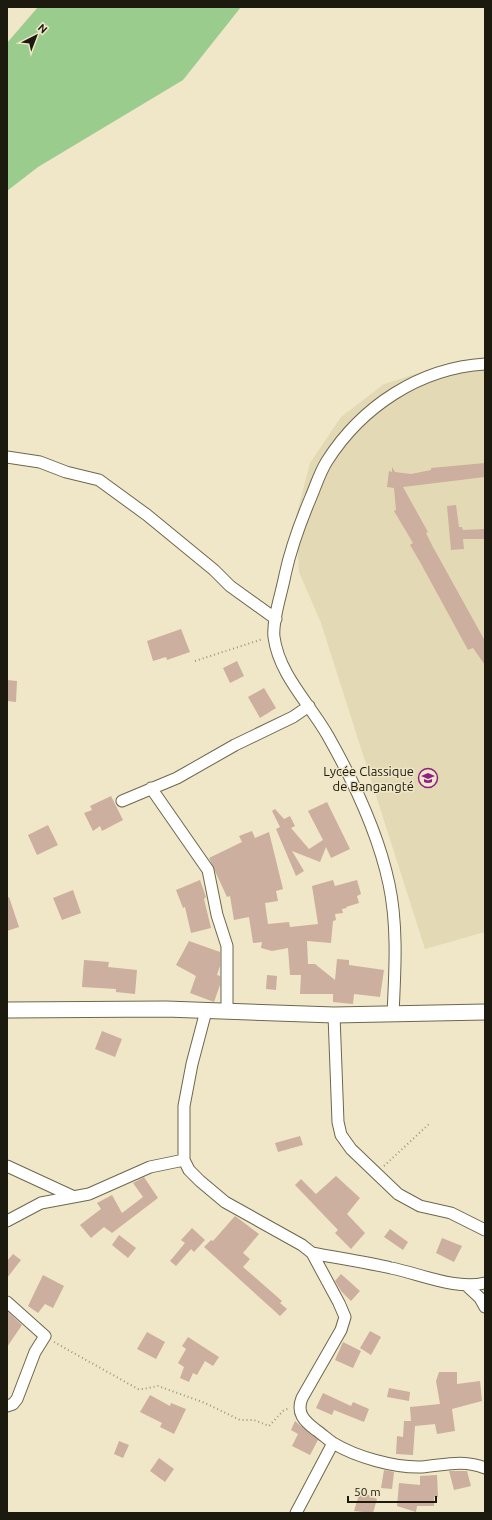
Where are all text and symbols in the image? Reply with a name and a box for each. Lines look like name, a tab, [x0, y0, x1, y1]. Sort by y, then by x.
north arrow	[16, 16, 56, 56]
text: N	[36, 21, 50, 36]
place label: Lycée Classique de Bangangté	[323, 764, 414, 793]
school or university icon: Lycée Classique de Bangangté	[417, 767, 439, 789]
scale bar	[348, 1478, 436, 1504]
text: 50 m	[354, 1485, 381, 1498]

